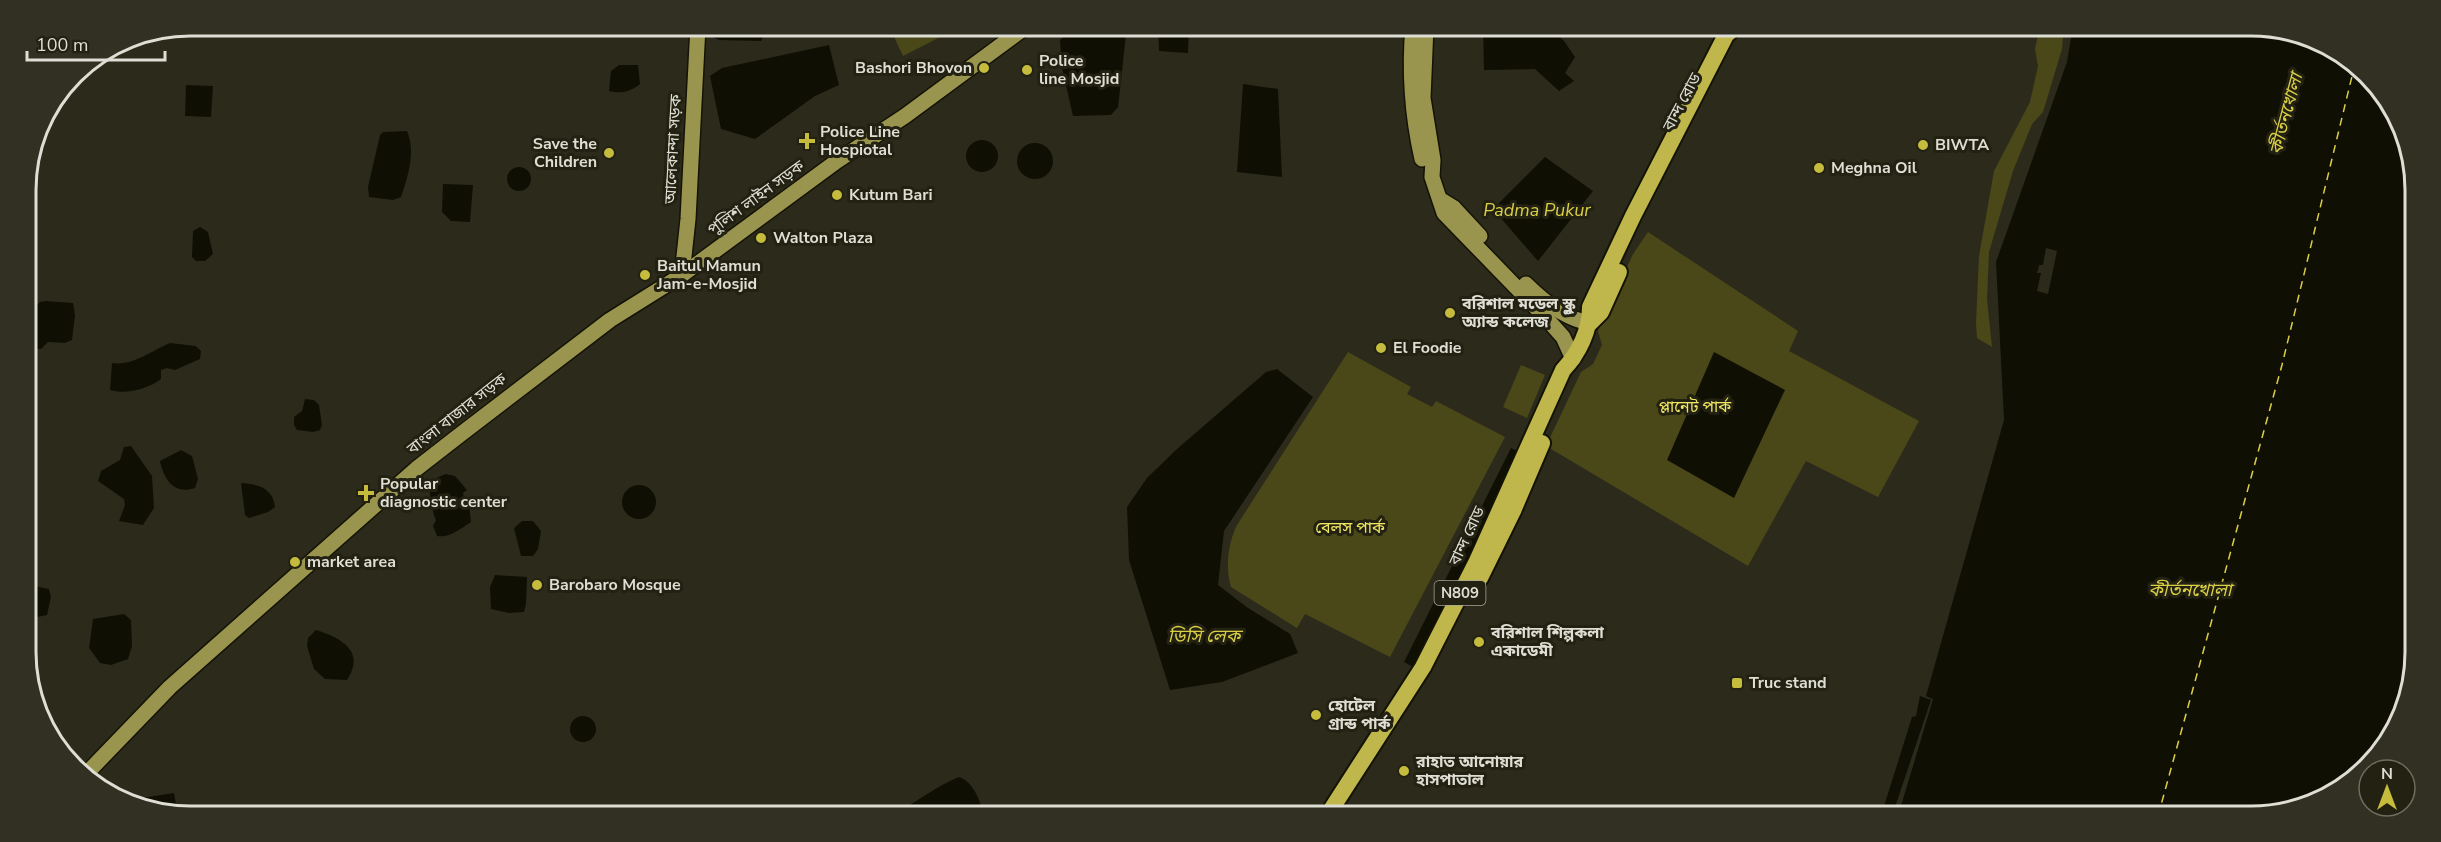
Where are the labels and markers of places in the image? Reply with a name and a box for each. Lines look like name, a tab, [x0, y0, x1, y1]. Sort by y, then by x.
place label: Police line Mosjid	[1039, 50, 1119, 90]
place label: Bashori Bhovon	[855, 57, 972, 79]
marker: Bashori Bhovon	[977, 61, 991, 75]
marker: Police line Mosjid	[1020, 63, 1034, 77]
place label: Police Line Hospiotal	[820, 121, 900, 161]
marker: Police Line Hospiotal	[798, 132, 816, 150]
place label: Save the Children	[533, 133, 597, 173]
place label: BIWTA	[1935, 134, 1989, 156]
marker: BIWTA	[1916, 138, 1930, 152]
marker: Save the Children	[602, 146, 616, 160]
place label: Meghna Oil	[1831, 157, 1917, 179]
marker: Meghna Oil	[1812, 161, 1826, 175]
place label: Kutum Bari	[849, 184, 933, 206]
marker: Kutum Bari	[830, 188, 844, 202]
place label: Walton Plaza	[773, 227, 873, 249]
marker: Walton Plaza	[754, 231, 768, 245]
place label: Baitul Mamun Jam-e-Mosjid	[656, 255, 761, 295]
marker: Baitul Mamun Jam-e-Mosjid	[638, 268, 652, 282]
place label: বরিশাল মডেল স্কুল অ্যান্ড কলেজ	[1461, 293, 1576, 333]
marker: বরিশাল মডেল স্কুল অ্যান্ড কলেজ	[1443, 306, 1457, 320]
place label: El Foodie	[1393, 337, 1462, 359]
marker: El Foodie	[1374, 341, 1388, 355]
place label: Popular diagnostic center	[380, 473, 508, 513]
marker: Popular diagnostic center	[357, 484, 375, 502]
place label: market area	[307, 551, 396, 573]
marker: market area	[288, 555, 302, 569]
place label: Barobaro Mosque	[549, 574, 681, 596]
marker: Barobaro Mosque	[530, 578, 544, 592]
place label: বরিশাল শিল্পকলা একাডেমী	[1490, 622, 1604, 662]
marker: বরিশাল শিল্পকলা একাডেমী	[1472, 635, 1486, 649]
place label: Truc stand	[1749, 672, 1827, 694]
marker: Truc stand	[1730, 676, 1744, 690]
place label: হোটেল গ্রান্ড পার্ক	[1328, 695, 1391, 735]
marker: হোটেল গ্রান্ড পার্ক	[1309, 708, 1323, 722]
place label: রাহাত আনোয়ার হাসপাতাল	[1415, 751, 1524, 791]
marker: রাহাত আনোয়ার হাসপাতাল	[1397, 764, 1411, 778]

